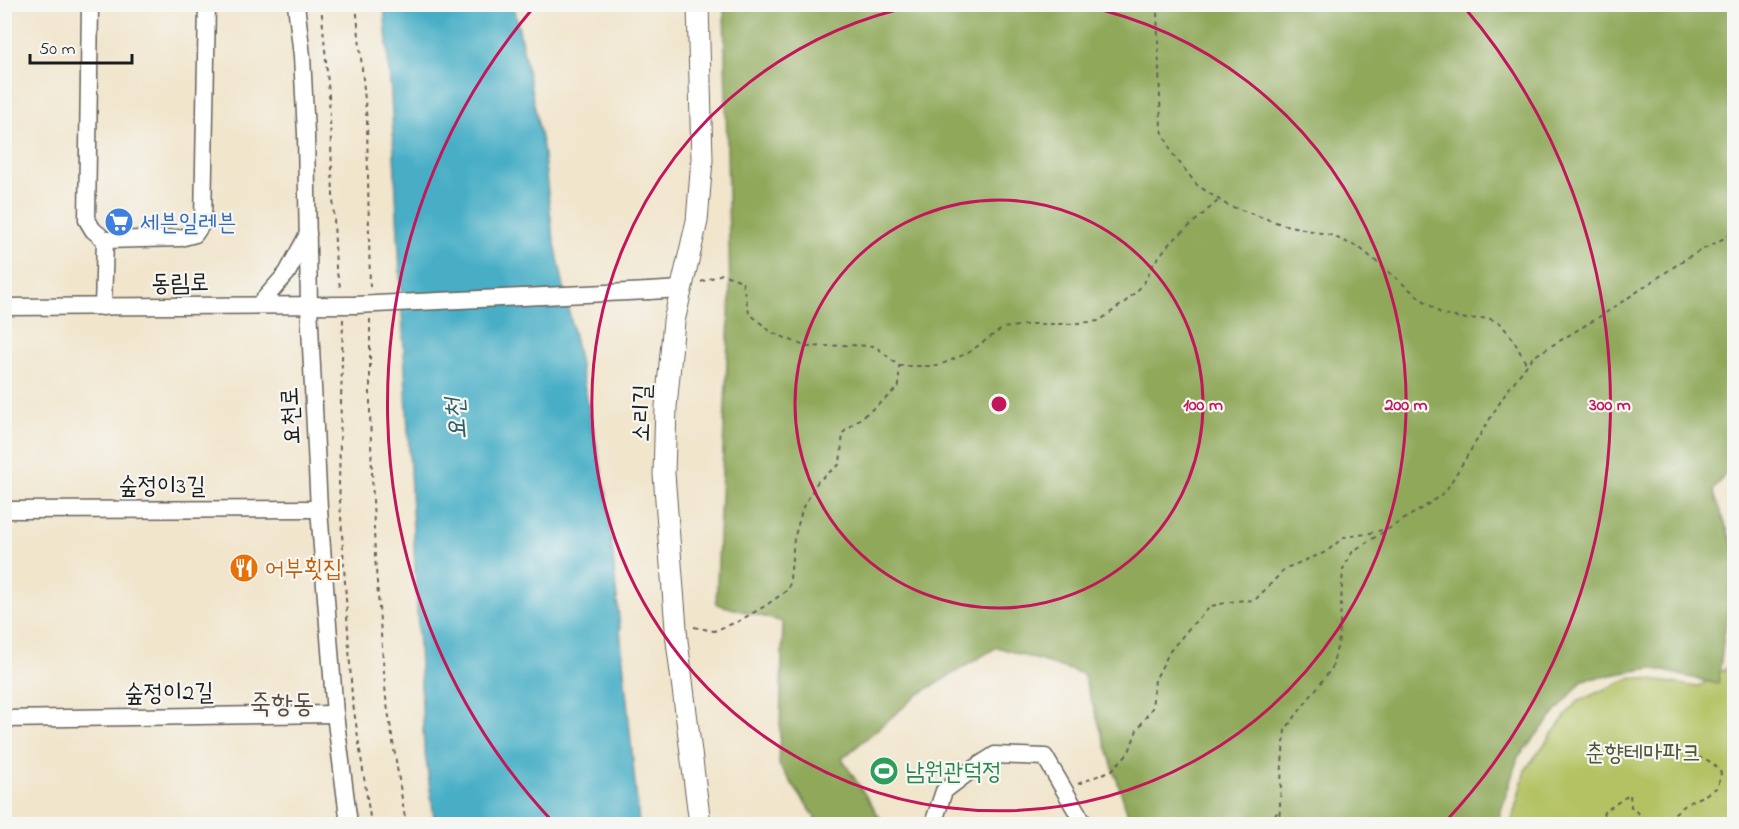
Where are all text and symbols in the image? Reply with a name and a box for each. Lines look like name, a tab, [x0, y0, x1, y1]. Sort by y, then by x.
scale bar	[30, 27, 132, 65]
text: 50 m	[39, 37, 76, 63]
supermarket icon: 세븐일레븐	[103, 206, 135, 238]
place label: 세븐일레븐	[140, 207, 237, 242]
street label: 동림로	[151, 266, 209, 303]
street label: 소리길	[625, 384, 662, 443]
street label: 요천로	[274, 386, 311, 446]
water label: 요천	[437, 393, 479, 441]
text: 100 m	[1183, 393, 1223, 419]
text: 200 m	[1384, 393, 1428, 419]
text: 300 m	[1588, 393, 1631, 419]
centre of rings	[989, 394, 1009, 414]
street label: 숲정이3길	[118, 470, 206, 505]
restaurant icon: 어부횟집	[228, 552, 260, 584]
place label: 어부횟집	[265, 553, 342, 588]
street label: 숲정이2길	[124, 676, 214, 713]
district label: 죽항동	[249, 686, 315, 725]
park label: 춘향테마파크	[1585, 737, 1701, 772]
sports icon: 남원관덕정	[868, 755, 900, 787]
place label: 남원관덕정	[905, 756, 1002, 791]

